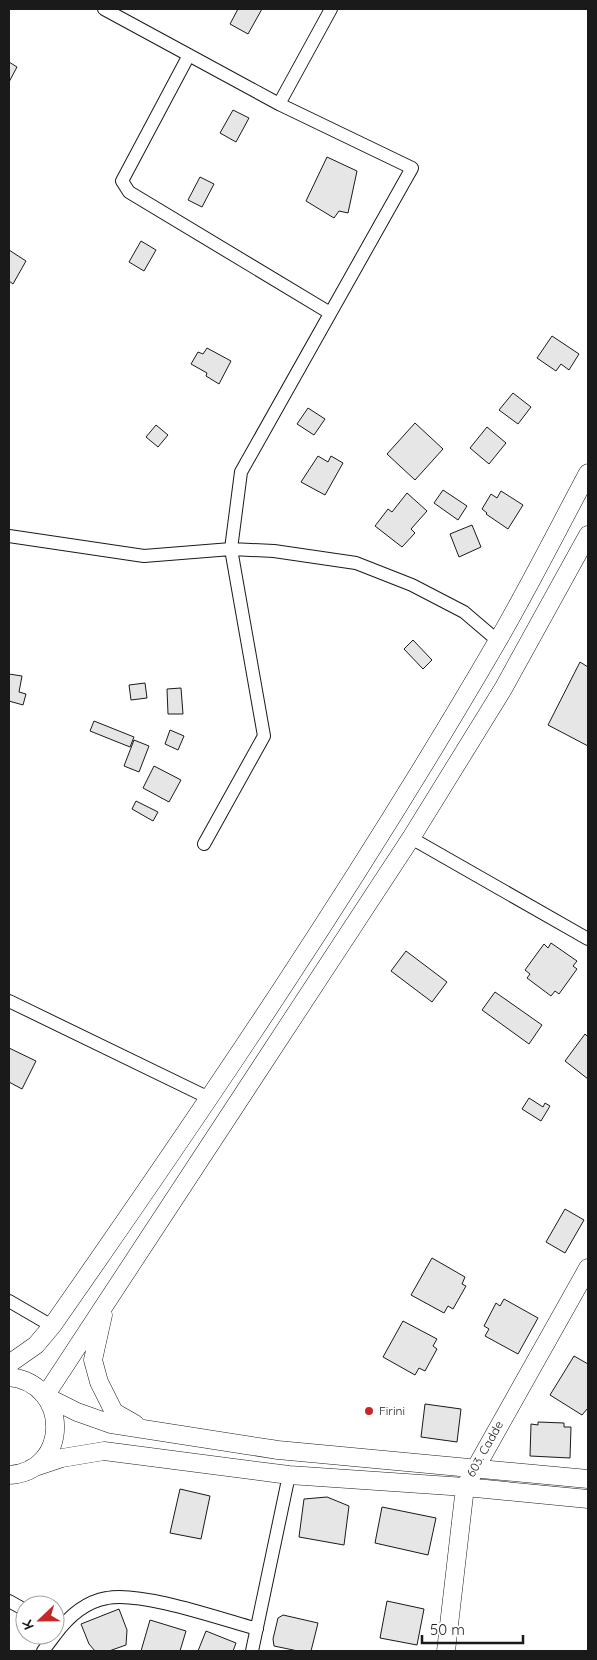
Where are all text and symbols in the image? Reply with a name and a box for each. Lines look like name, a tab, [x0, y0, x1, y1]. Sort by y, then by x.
place label: Firini	[379, 1403, 405, 1418]
marker: Firini	[363, 1405, 375, 1417]
street label: 603. Cadde	[463, 1418, 506, 1479]
north arrow	[15, 1595, 65, 1645]
scale bar	[422, 1612, 523, 1644]
text: K	[18, 1617, 38, 1632]
text: 50 m	[430, 1620, 465, 1639]

